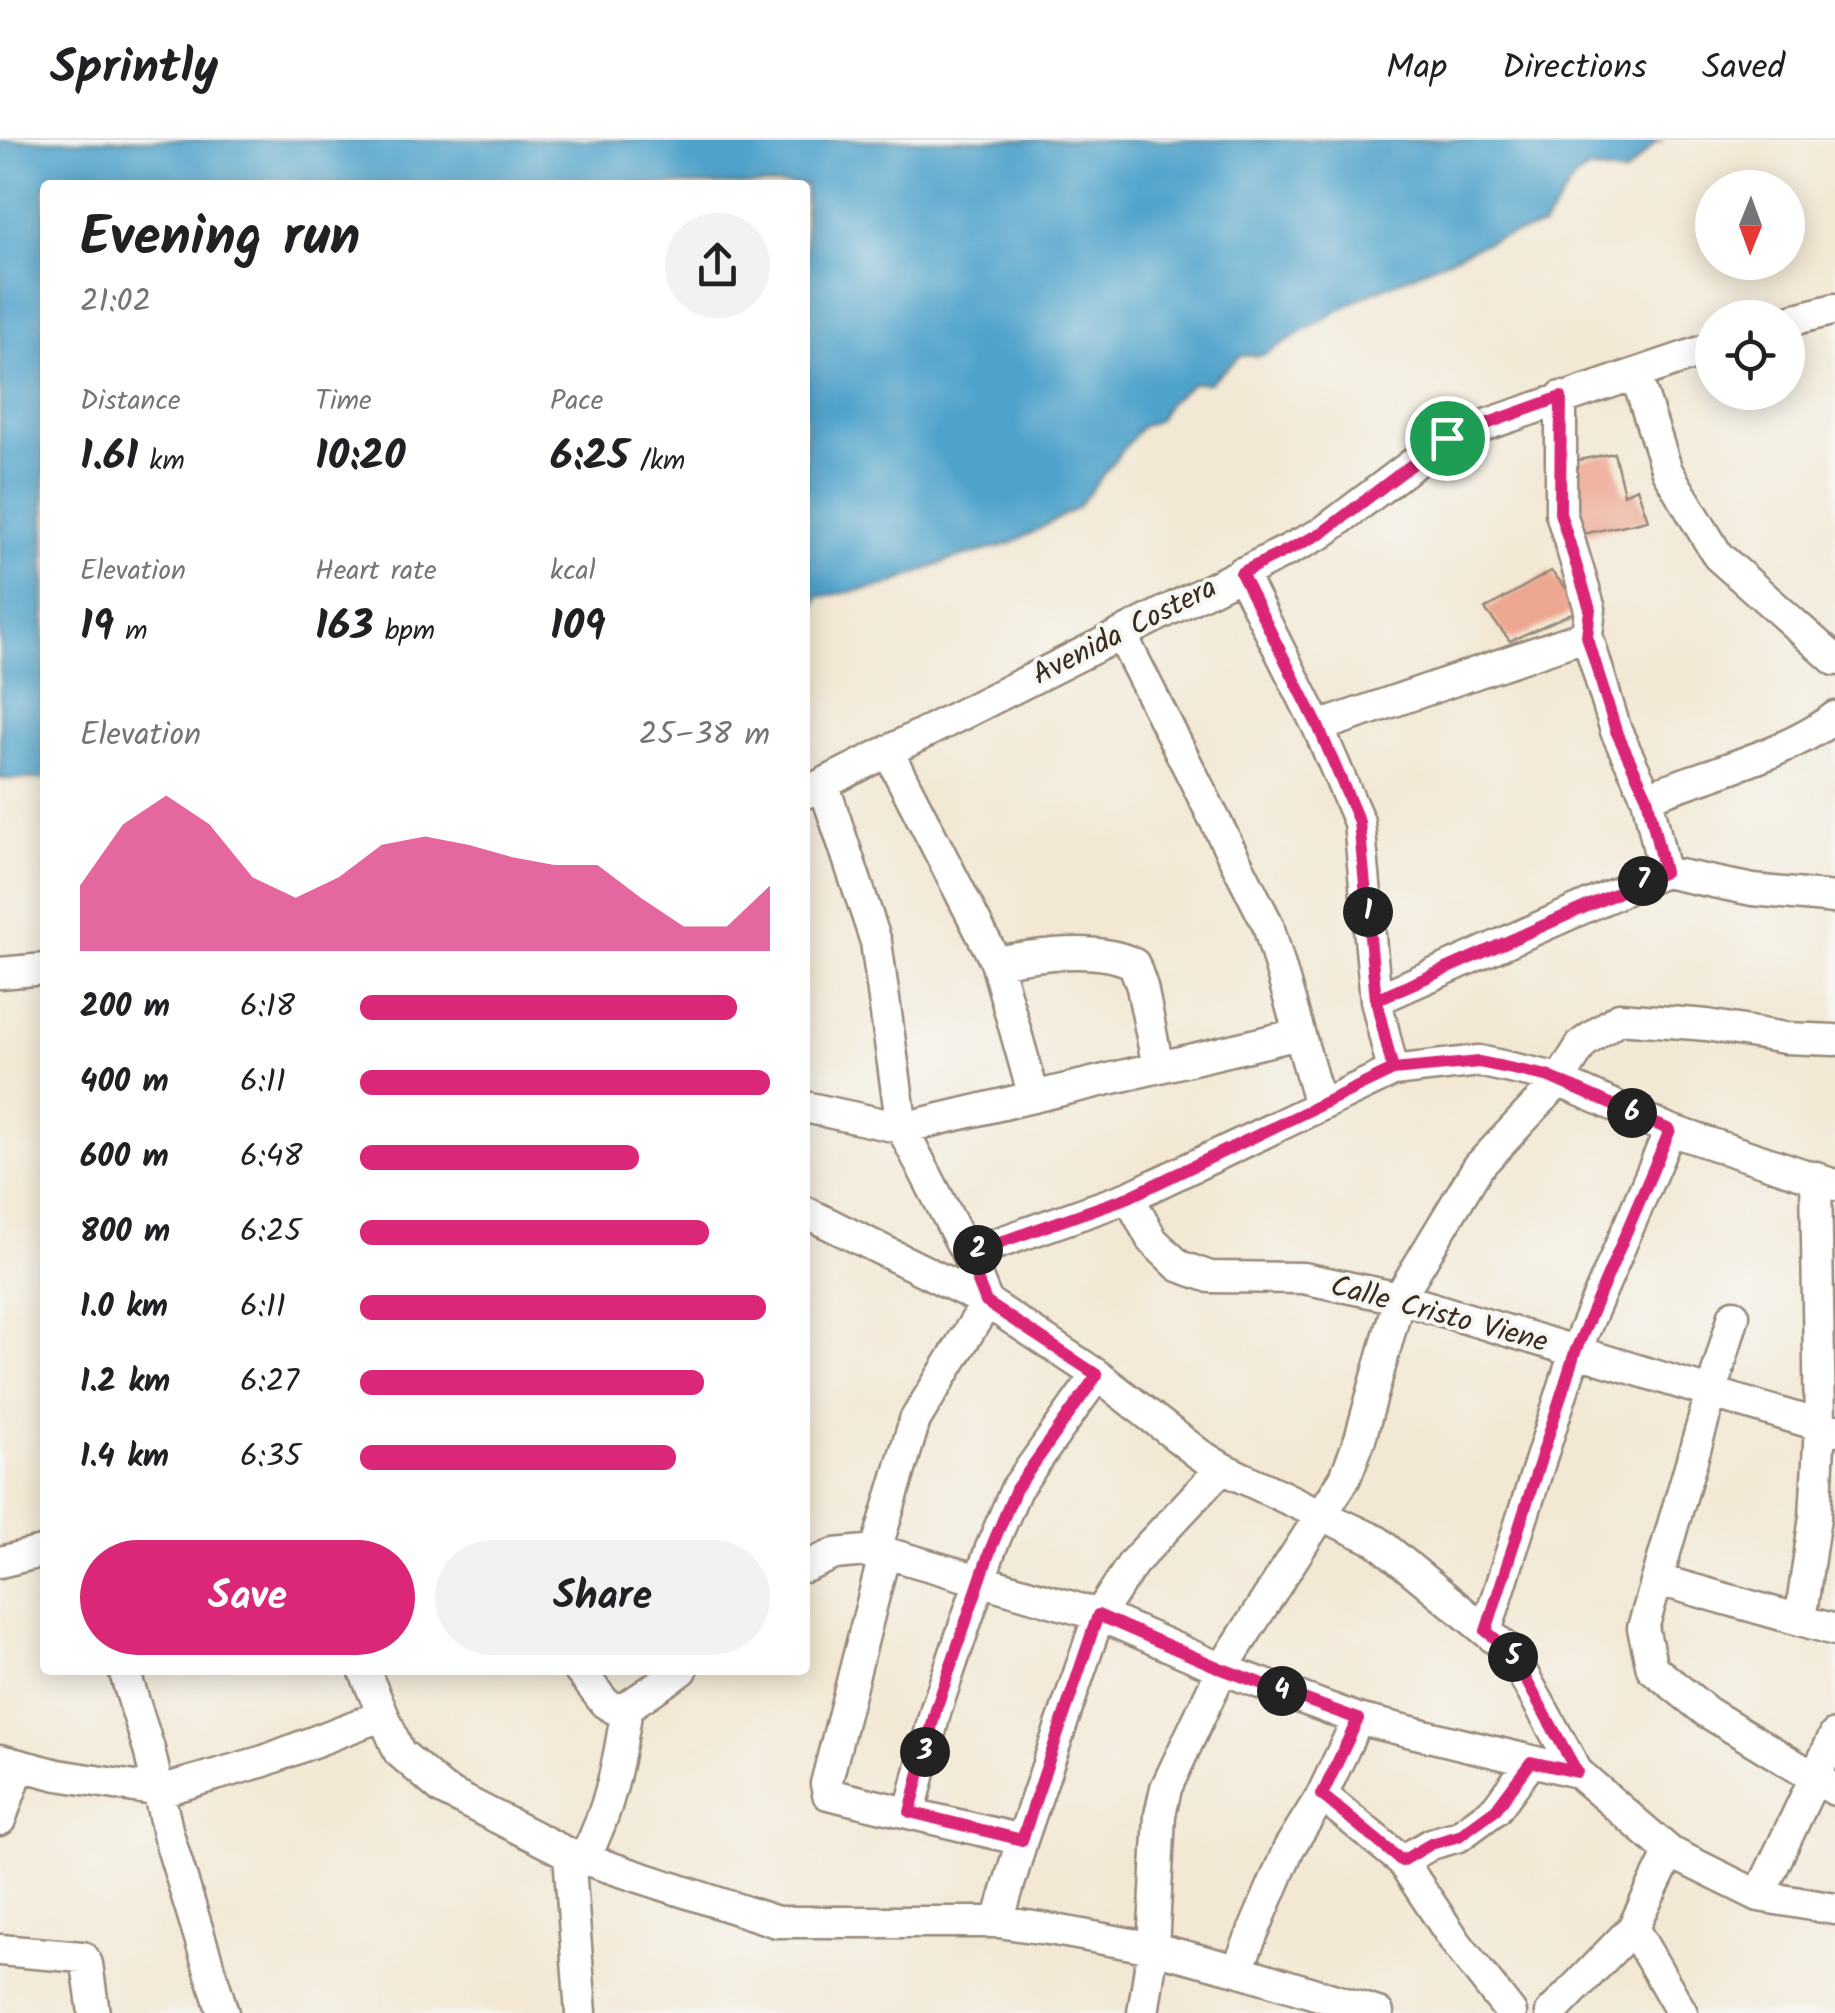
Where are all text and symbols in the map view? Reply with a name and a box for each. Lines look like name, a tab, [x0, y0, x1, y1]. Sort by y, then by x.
text: Sprintly	[50, 31, 218, 107]
text: Map	[1386, 41, 1447, 97]
text: Directions	[1502, 41, 1647, 97]
text: Saved	[1702, 41, 1785, 97]
north arrow	[1695, 170, 1805, 280]
map controls	[1695, 170, 1805, 410]
text: Evening run	[80, 196, 360, 283]
button: share	[665, 213, 770, 318]
text: 21:02	[80, 277, 151, 328]
button: locate	[1695, 300, 1805, 410]
text: Distance	[80, 379, 181, 424]
text: Time	[315, 379, 372, 424]
text: Pace	[550, 379, 603, 424]
pin	[1405, 396, 1490, 481]
icon: arrive	[1420, 411, 1475, 466]
text: 1.61	[80, 424, 138, 491]
text: 10:20	[315, 424, 406, 491]
text: 6:25	[550, 424, 629, 491]
text: km	[138, 439, 185, 484]
text: /km	[629, 439, 685, 484]
text: Elevation	[80, 549, 186, 594]
text: Heart rate	[315, 549, 437, 594]
text: kcal	[550, 549, 596, 594]
street label: Avenida Costera	[1024, 565, 1226, 699]
text: 19	[80, 594, 114, 661]
text: 163	[315, 594, 373, 661]
text: 109	[550, 594, 605, 661]
text: m	[114, 609, 147, 654]
text: bpm	[373, 609, 435, 654]
text: Elevation	[80, 710, 201, 761]
text: 25–38 m	[639, 710, 770, 761]
pin: 7	[1618, 856, 1668, 906]
text: 7	[1636, 858, 1650, 903]
pin: 1	[1343, 887, 1393, 937]
text: 1	[1364, 889, 1372, 934]
text: 200 m	[80, 982, 170, 1033]
text: 6:18	[240, 982, 295, 1033]
text: 400 m	[80, 1057, 169, 1108]
text: 6:11	[240, 1057, 286, 1108]
pin: 6	[1607, 1088, 1657, 1138]
text: 6	[1624, 1090, 1640, 1135]
text: 600 m	[80, 1132, 169, 1183]
text: 6:48	[240, 1132, 303, 1183]
text: 800 m	[80, 1207, 170, 1258]
text: 6:25	[240, 1207, 301, 1258]
pin: 2	[953, 1225, 1003, 1275]
text: 2	[970, 1227, 986, 1272]
street label: Calle Cristo Viene	[1325, 1263, 1553, 1367]
text: 1.0 km	[80, 1282, 168, 1333]
text: 6:11	[240, 1282, 286, 1333]
text: 1.2 km	[80, 1357, 170, 1408]
text: 6:27	[240, 1357, 299, 1408]
text: 1.4 km	[80, 1432, 169, 1483]
text: 6:35	[240, 1432, 301, 1483]
button: Save	[80, 1540, 415, 1655]
button: Share	[435, 1540, 770, 1655]
pin: 5	[1488, 1632, 1538, 1682]
text: 5	[1506, 1634, 1520, 1679]
pin: 4	[1257, 1666, 1307, 1716]
text: 4	[1274, 1668, 1290, 1713]
pin: 3	[900, 1727, 950, 1777]
text: 3	[917, 1729, 933, 1774]

